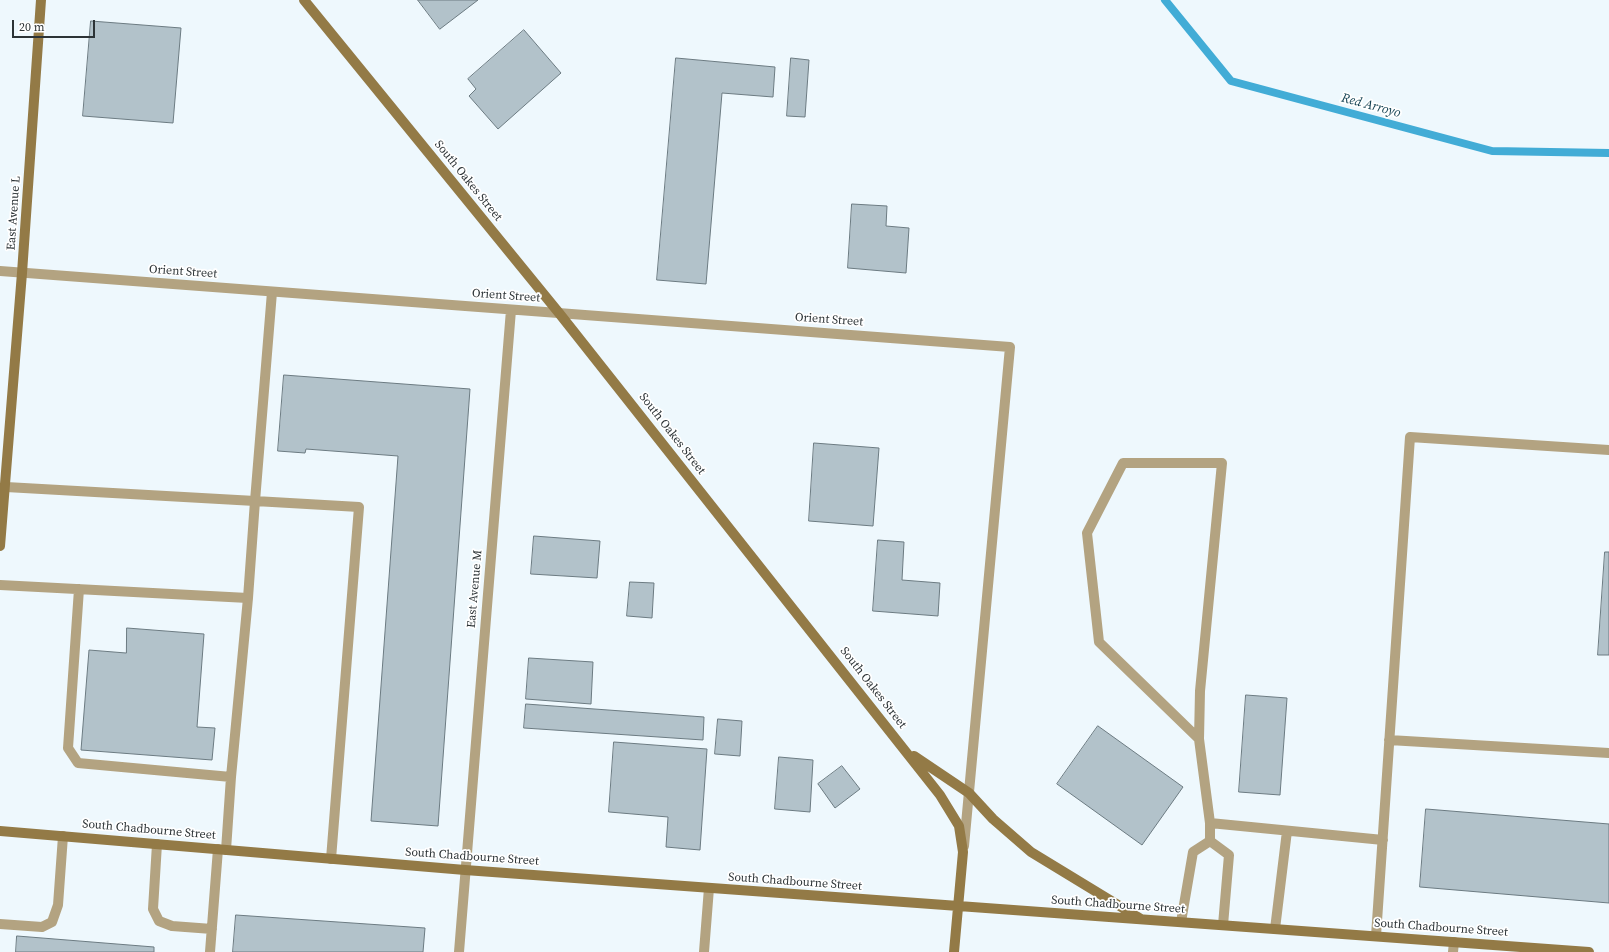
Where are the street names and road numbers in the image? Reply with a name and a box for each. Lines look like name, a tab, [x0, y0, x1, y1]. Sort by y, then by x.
street label: South Oakes Street	[431, 138, 505, 224]
street label: East Avenue L	[4, 175, 24, 251]
street label: Orient Street	[148, 262, 218, 282]
street label: Orient Street	[471, 286, 541, 306]
street label: Orient Street	[794, 310, 864, 330]
street label: South Oakes Street	[636, 390, 708, 478]
street label: East Avenue M	[464, 549, 486, 629]
street label: South Oakes Street	[837, 644, 909, 732]
street label: South Chadbourne Street	[82, 817, 216, 843]
street label: South Chadbourne Street	[405, 845, 539, 869]
street label: South Chadbourne Street	[728, 870, 862, 894]
street label: South Chadbourne Street	[1051, 893, 1185, 917]
street label: South Chadbourne Street	[1374, 916, 1508, 940]

